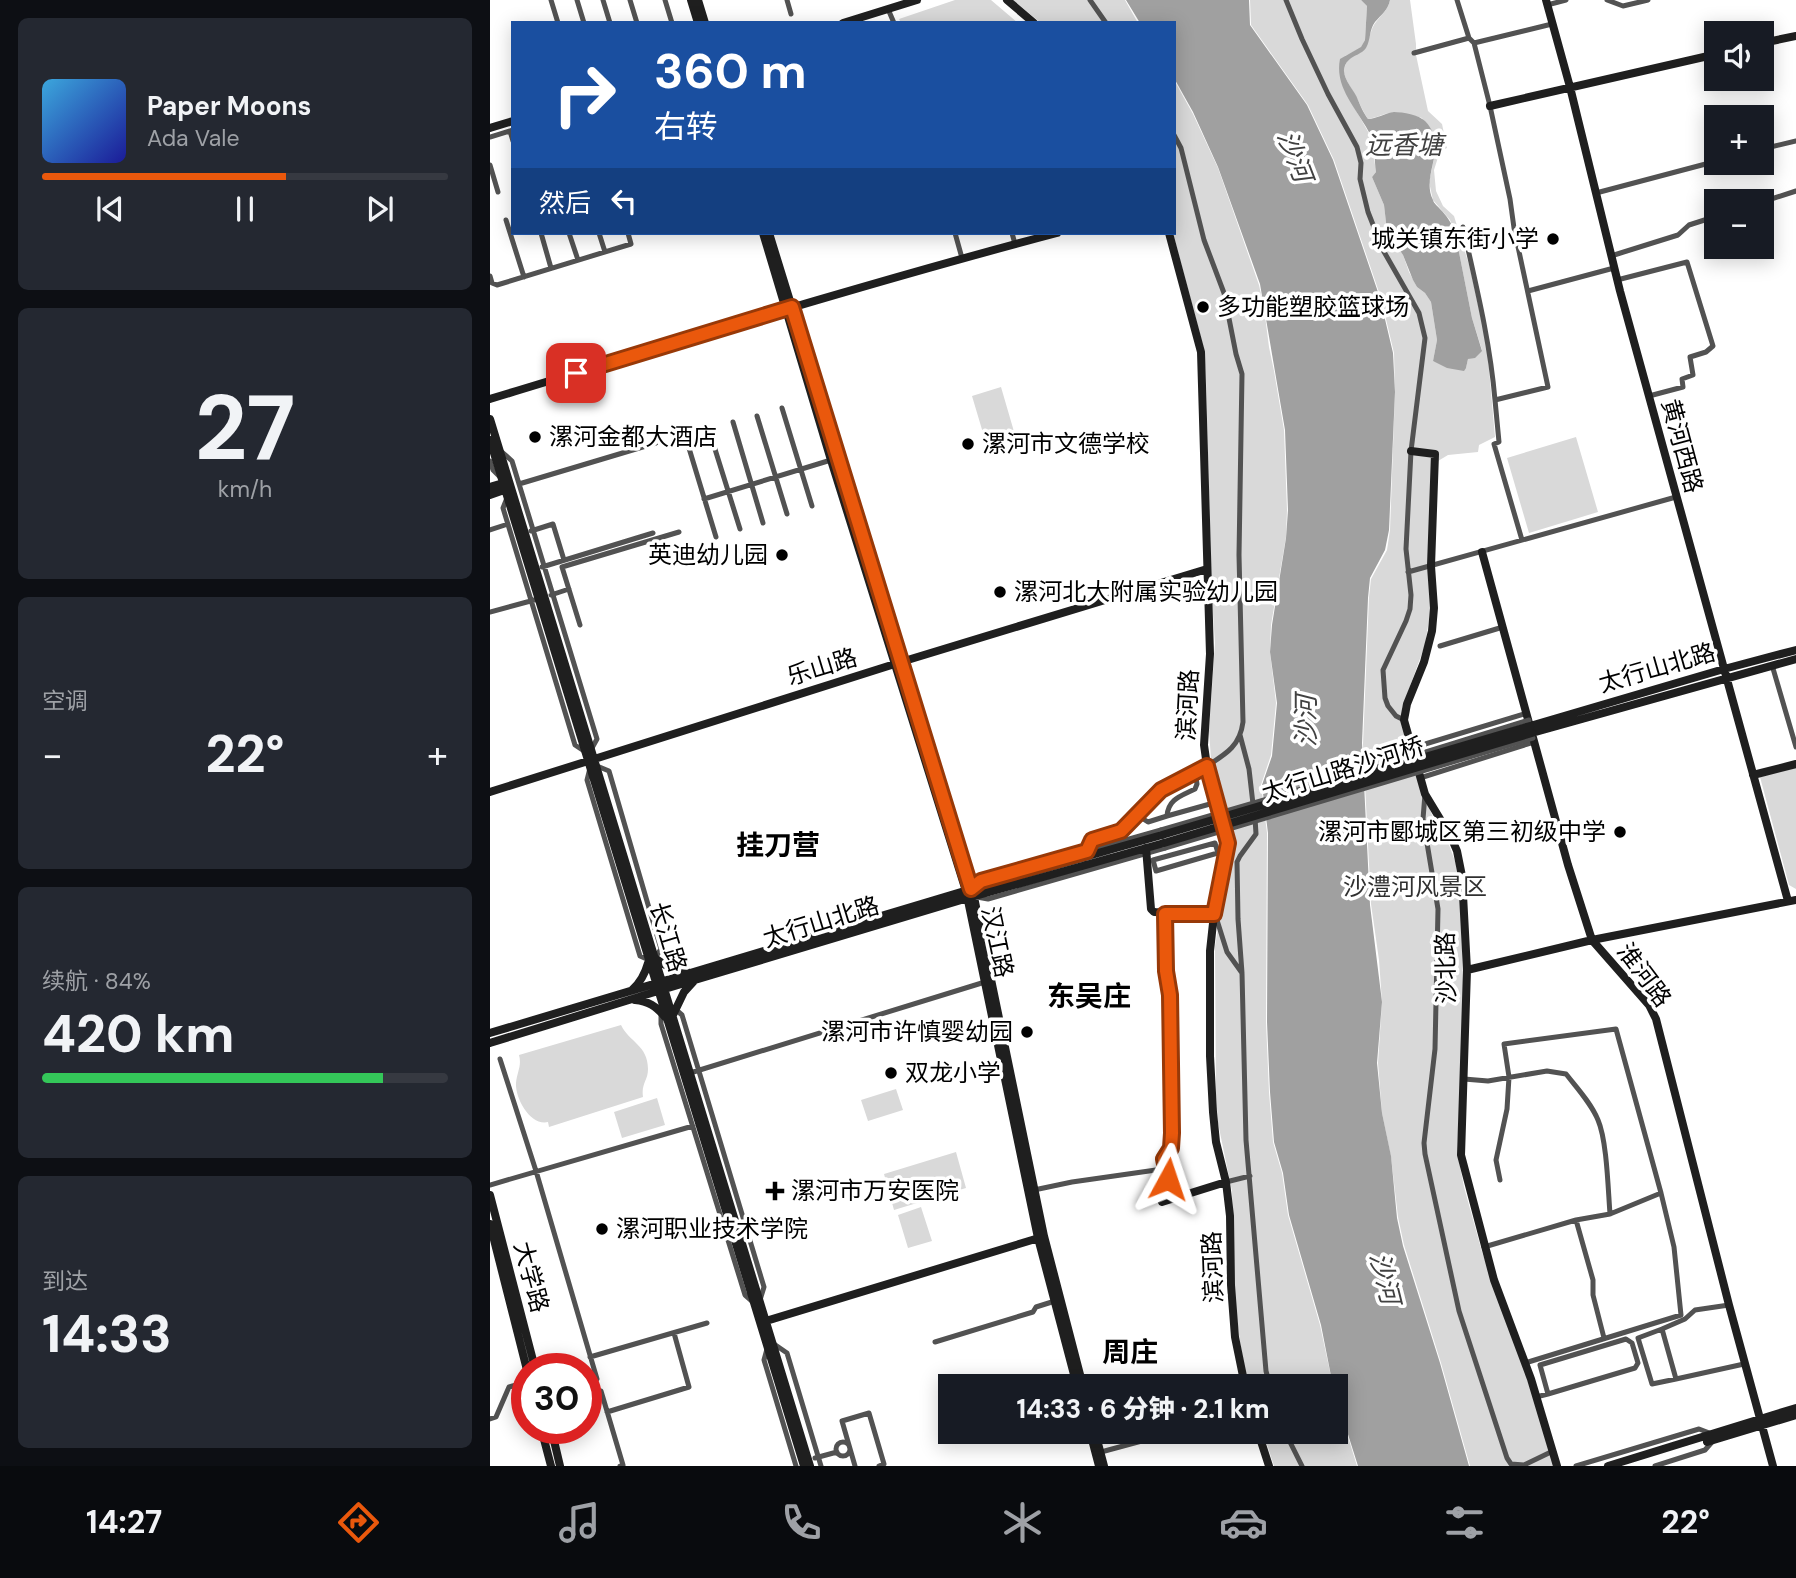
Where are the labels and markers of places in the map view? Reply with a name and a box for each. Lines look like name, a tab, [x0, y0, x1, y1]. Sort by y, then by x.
place label: 城关镇东街小学	[1371, 223, 1539, 254]
marker: 城关镇东街小学	[1545, 231, 1561, 247]
place label: 多功能塑胶篮球场	[1217, 291, 1409, 322]
marker: 多功能塑胶篮球场	[1195, 299, 1211, 315]
pin	[546, 343, 606, 403]
place label: 漯河金都大酒店	[549, 421, 717, 452]
place label: 漯河市文德学校	[982, 428, 1150, 459]
marker: 漯河金都大酒店	[527, 429, 543, 445]
marker: 漯河市文德学校	[960, 436, 976, 452]
place label: 英迪幼儿园	[648, 539, 768, 570]
marker: 英迪幼儿园	[774, 547, 790, 563]
place label: 漯河北大附属实验幼儿园	[1014, 576, 1278, 607]
marker: 漯河北大附属实验幼儿园	[992, 584, 1008, 600]
place label: 漯河市郾城区第三初级中学	[1318, 816, 1606, 847]
marker: 漯河市郾城区第三初级中学	[1612, 824, 1628, 840]
place label: 漯河市许慎婴幼园	[821, 1016, 1013, 1047]
marker: 漯河市许慎婴幼园	[1019, 1024, 1035, 1040]
place label: 双龙小学	[905, 1057, 1001, 1088]
marker: 双龙小学	[883, 1065, 899, 1081]
place label: 漯河市万安医院	[791, 1175, 959, 1206]
marker: 漯河市万安医院	[765, 1181, 785, 1201]
place label: 漯河职业技术学院	[616, 1213, 808, 1244]
marker: 漯河职业技术学院	[594, 1221, 610, 1237]

